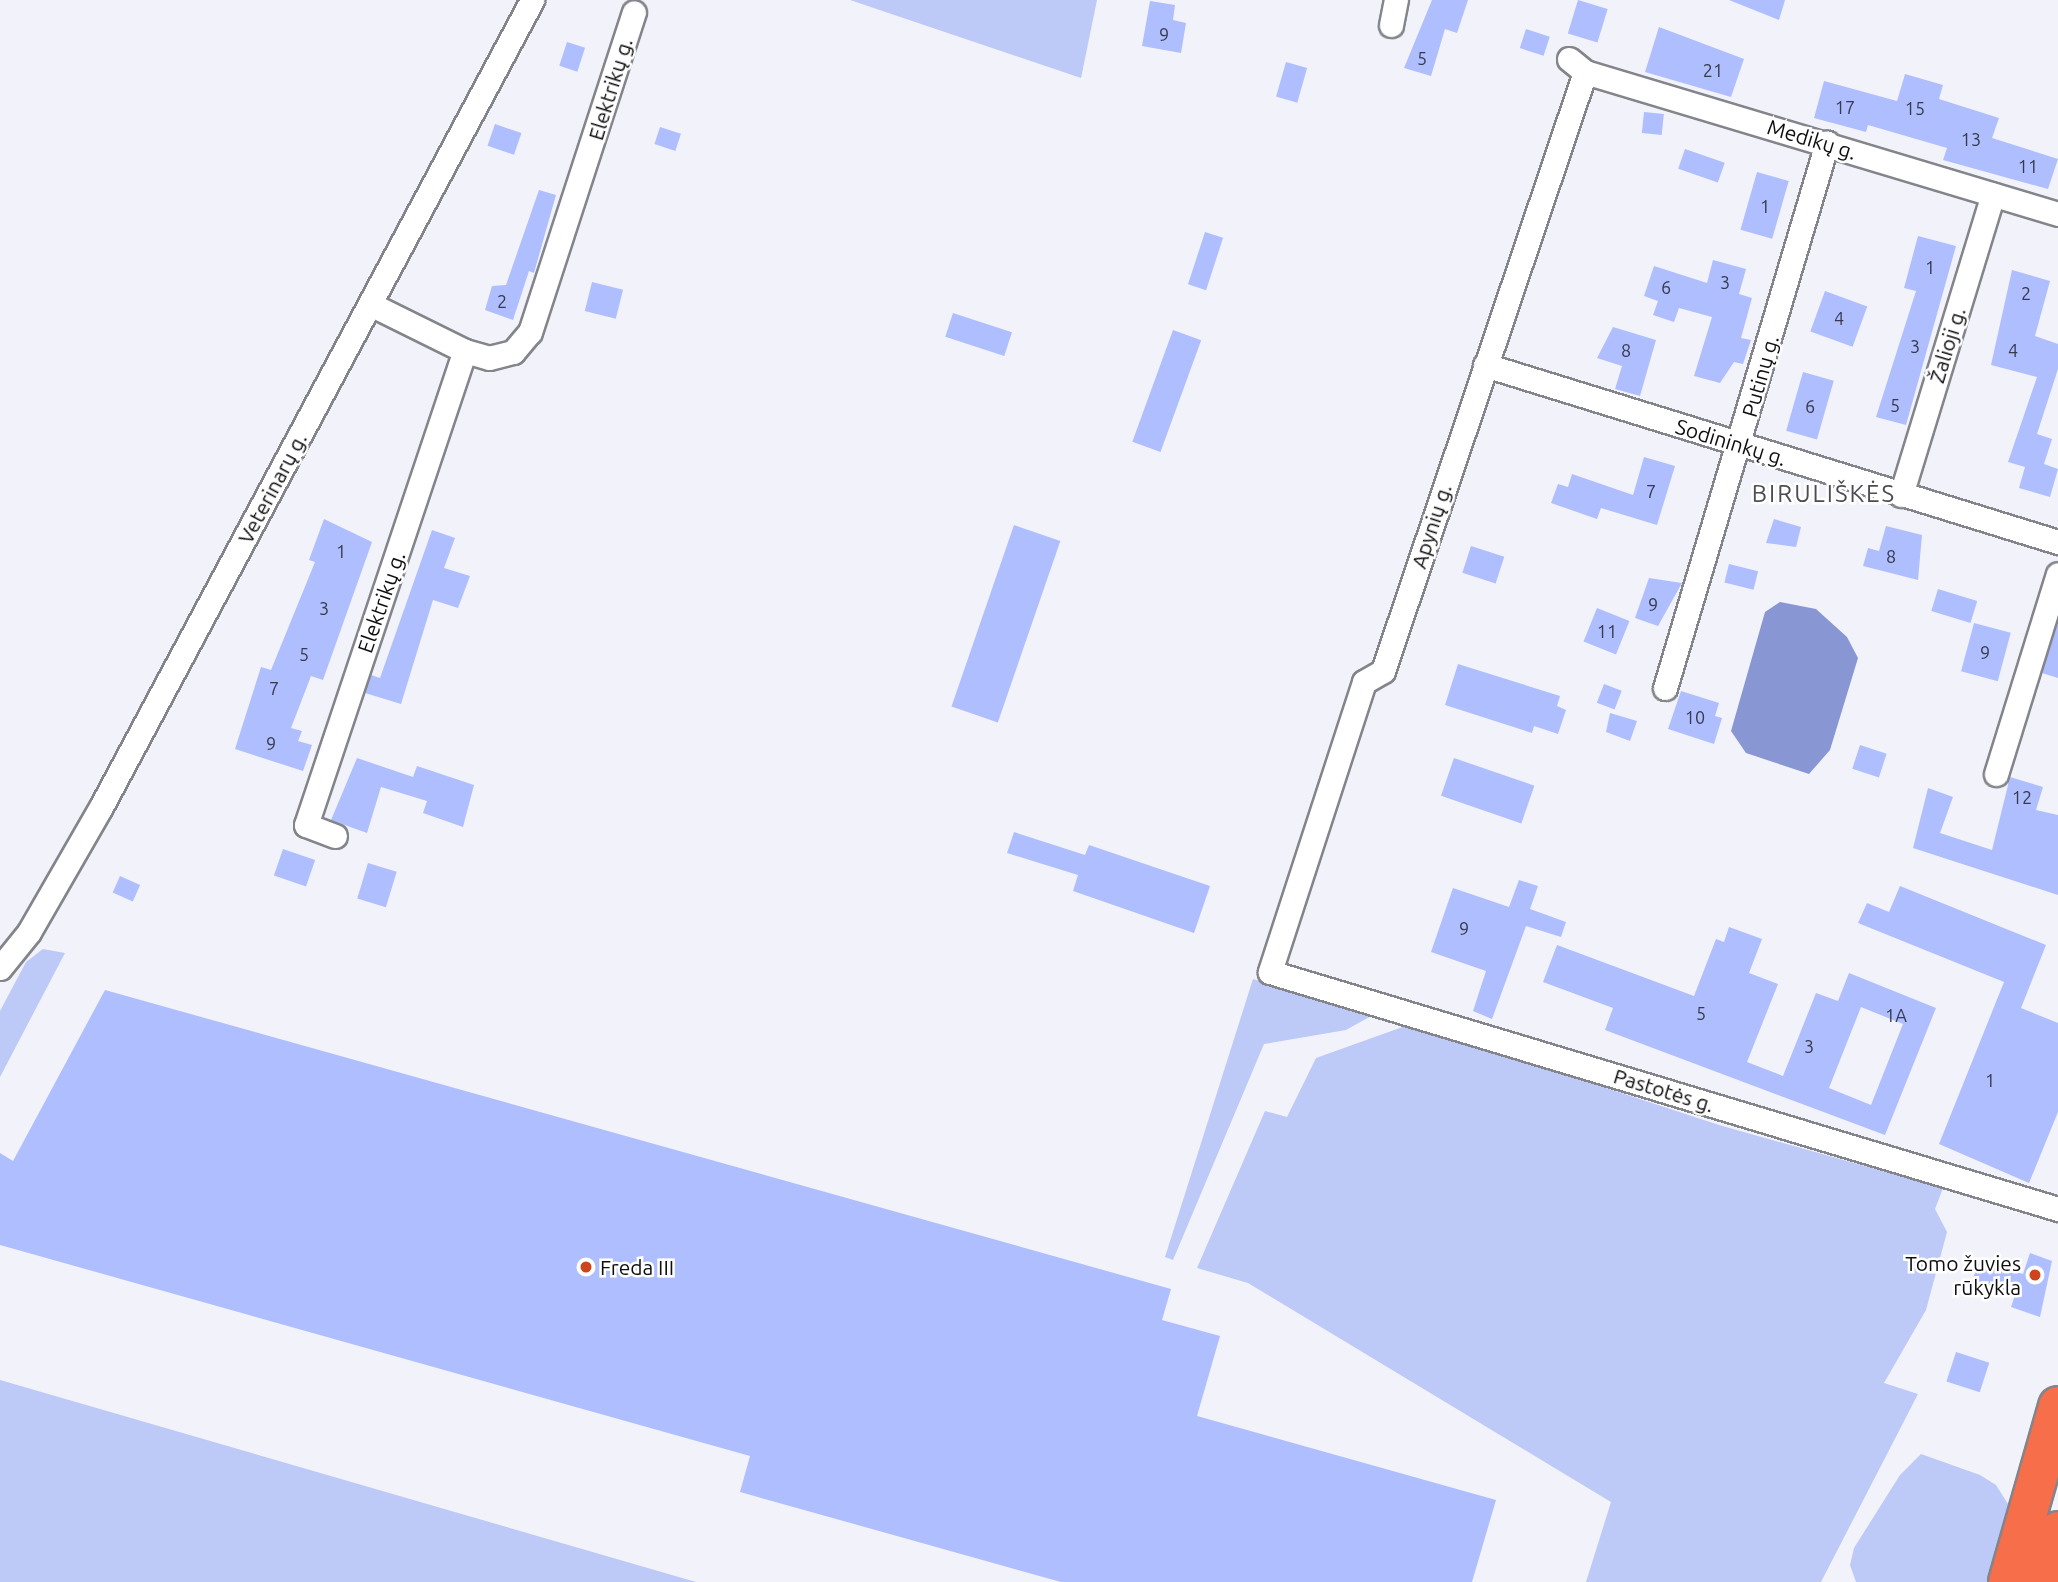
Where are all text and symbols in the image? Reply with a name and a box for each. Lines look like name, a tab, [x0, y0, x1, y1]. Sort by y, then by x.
house number: 9	[1159, 23, 1169, 45]
street label: Elektrikų g.	[583, 35, 637, 143]
house number: 5	[1417, 47, 1427, 69]
house number: 21	[1703, 59, 1723, 81]
house number: 17	[1835, 96, 1855, 118]
house number: 15	[1905, 97, 1925, 119]
street label: Medikų g.	[1764, 114, 1860, 164]
house number: 13	[1961, 128, 1981, 150]
house number: 11	[2018, 155, 2038, 177]
house number: 1	[1760, 195, 1770, 217]
house number: 1	[1925, 256, 1935, 278]
house number: 3	[1720, 271, 1730, 293]
house number: 6	[1661, 276, 1671, 298]
house number: 2	[2021, 282, 2031, 304]
house number: 2	[497, 290, 507, 312]
street label: Žalioji g.	[1924, 304, 1970, 386]
house number: 4	[1834, 307, 1844, 329]
street label: Putinų g.	[1736, 332, 1784, 420]
house number: 3	[1910, 335, 1920, 357]
house number: 8	[1621, 339, 1631, 361]
house number: 4	[2008, 339, 2018, 361]
house number: 5	[1890, 394, 1900, 416]
house number: 6	[1805, 395, 1815, 417]
street label: Sodininkų g.	[1673, 413, 1789, 471]
street label: Veterinarų g.	[232, 428, 312, 548]
house number: 7	[1646, 480, 1656, 502]
district label: BIRULIŠKĖS	[1753, 480, 1895, 508]
street label: Apynių g.	[1406, 481, 1456, 571]
house number: 1	[336, 540, 346, 562]
house number: 8	[1886, 545, 1896, 567]
street label: Elektrikų g.	[352, 548, 410, 656]
house number: 9	[1648, 593, 1658, 615]
house number: 3	[319, 597, 329, 619]
house number: 11	[1597, 620, 1617, 642]
house number: 9	[1980, 641, 1990, 663]
house number: 5	[299, 643, 309, 665]
house number: 7	[269, 677, 279, 699]
house number: 10	[1685, 706, 1705, 728]
house number: 9	[266, 732, 276, 754]
house number: 12	[2012, 786, 2032, 808]
house number: 9	[1459, 917, 1469, 939]
house number: 5	[1696, 1002, 1706, 1024]
house number: 1A	[1885, 1004, 1907, 1026]
house number: 3	[1804, 1035, 1814, 1057]
street label: Pastotės g.	[1611, 1063, 1717, 1117]
house number: 1	[1985, 1069, 1995, 1091]
place label: Tomo žuvies rūkykla	[1905, 1250, 2021, 1300]
place label: Freda III	[600, 1254, 674, 1280]
marker: Freda III	[578, 1259, 594, 1275]
marker: Tomo žuvies rūkykla	[2027, 1267, 2043, 1283]

